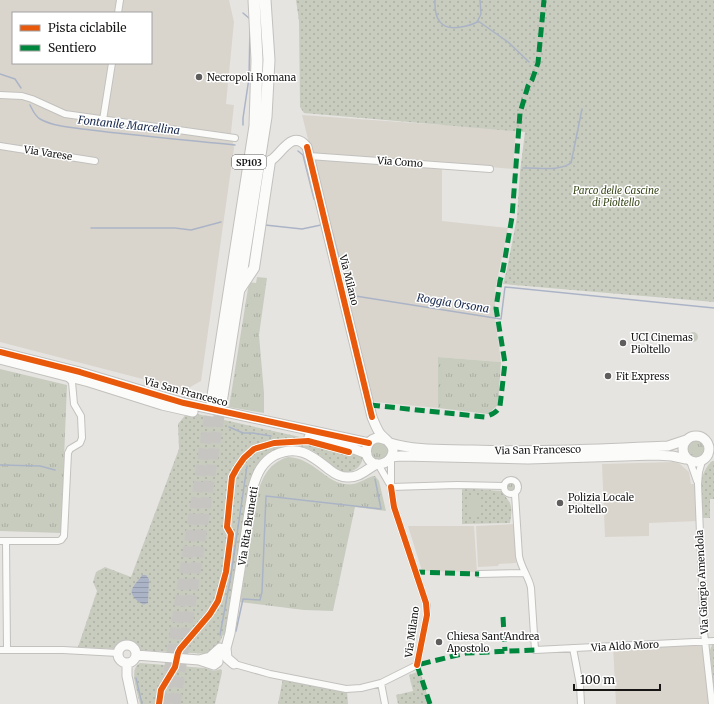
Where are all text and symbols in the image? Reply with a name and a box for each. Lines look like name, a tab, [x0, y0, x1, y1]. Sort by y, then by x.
legend	[12, 12, 152, 64]
text: Pista ciclabile	[48, 20, 126, 35]
text: Sentiero	[48, 40, 96, 55]
place label: Necropoli Romana	[207, 71, 297, 84]
marker: Necropoli Romana	[194, 72, 204, 82]
water label: Fontanile Marcellina	[76, 113, 181, 137]
street label: Via Varese	[22, 143, 73, 163]
street label: Via Como	[376, 154, 423, 170]
road number: SP103	[232, 155, 266, 169]
park label: Parco delle Cascine di Pioltello	[573, 184, 659, 209]
street label: Via Milano	[336, 252, 362, 307]
water label: Roggia Orsona	[416, 290, 490, 316]
place label: UCI Cinemas Pioltello	[631, 331, 693, 356]
marker: UCI Cinemas Pioltello	[618, 338, 628, 348]
place label: Fit Express	[616, 370, 669, 383]
marker: Fit Express	[603, 371, 613, 381]
street label: Via San Francesco	[142, 374, 229, 409]
street label: Via San Francesco	[494, 443, 581, 457]
street label: Via Rita Brunetti	[235, 486, 261, 567]
place label: Polizia Locale Pioltello	[568, 491, 634, 516]
marker: Polizia Locale Pioltello	[555, 498, 565, 508]
street label: Via Giorgio Amendola	[693, 529, 711, 636]
street label: Via Milano	[402, 605, 422, 659]
place label: Chiesa Sant'Andrea Apostolo	[446, 630, 540, 655]
marker: Chiesa Sant'Andrea Apostolo	[434, 637, 444, 647]
street label: Via Aldo Moro	[590, 638, 659, 654]
scale bar	[574, 666, 660, 692]
text: 100 m	[580, 672, 615, 687]

